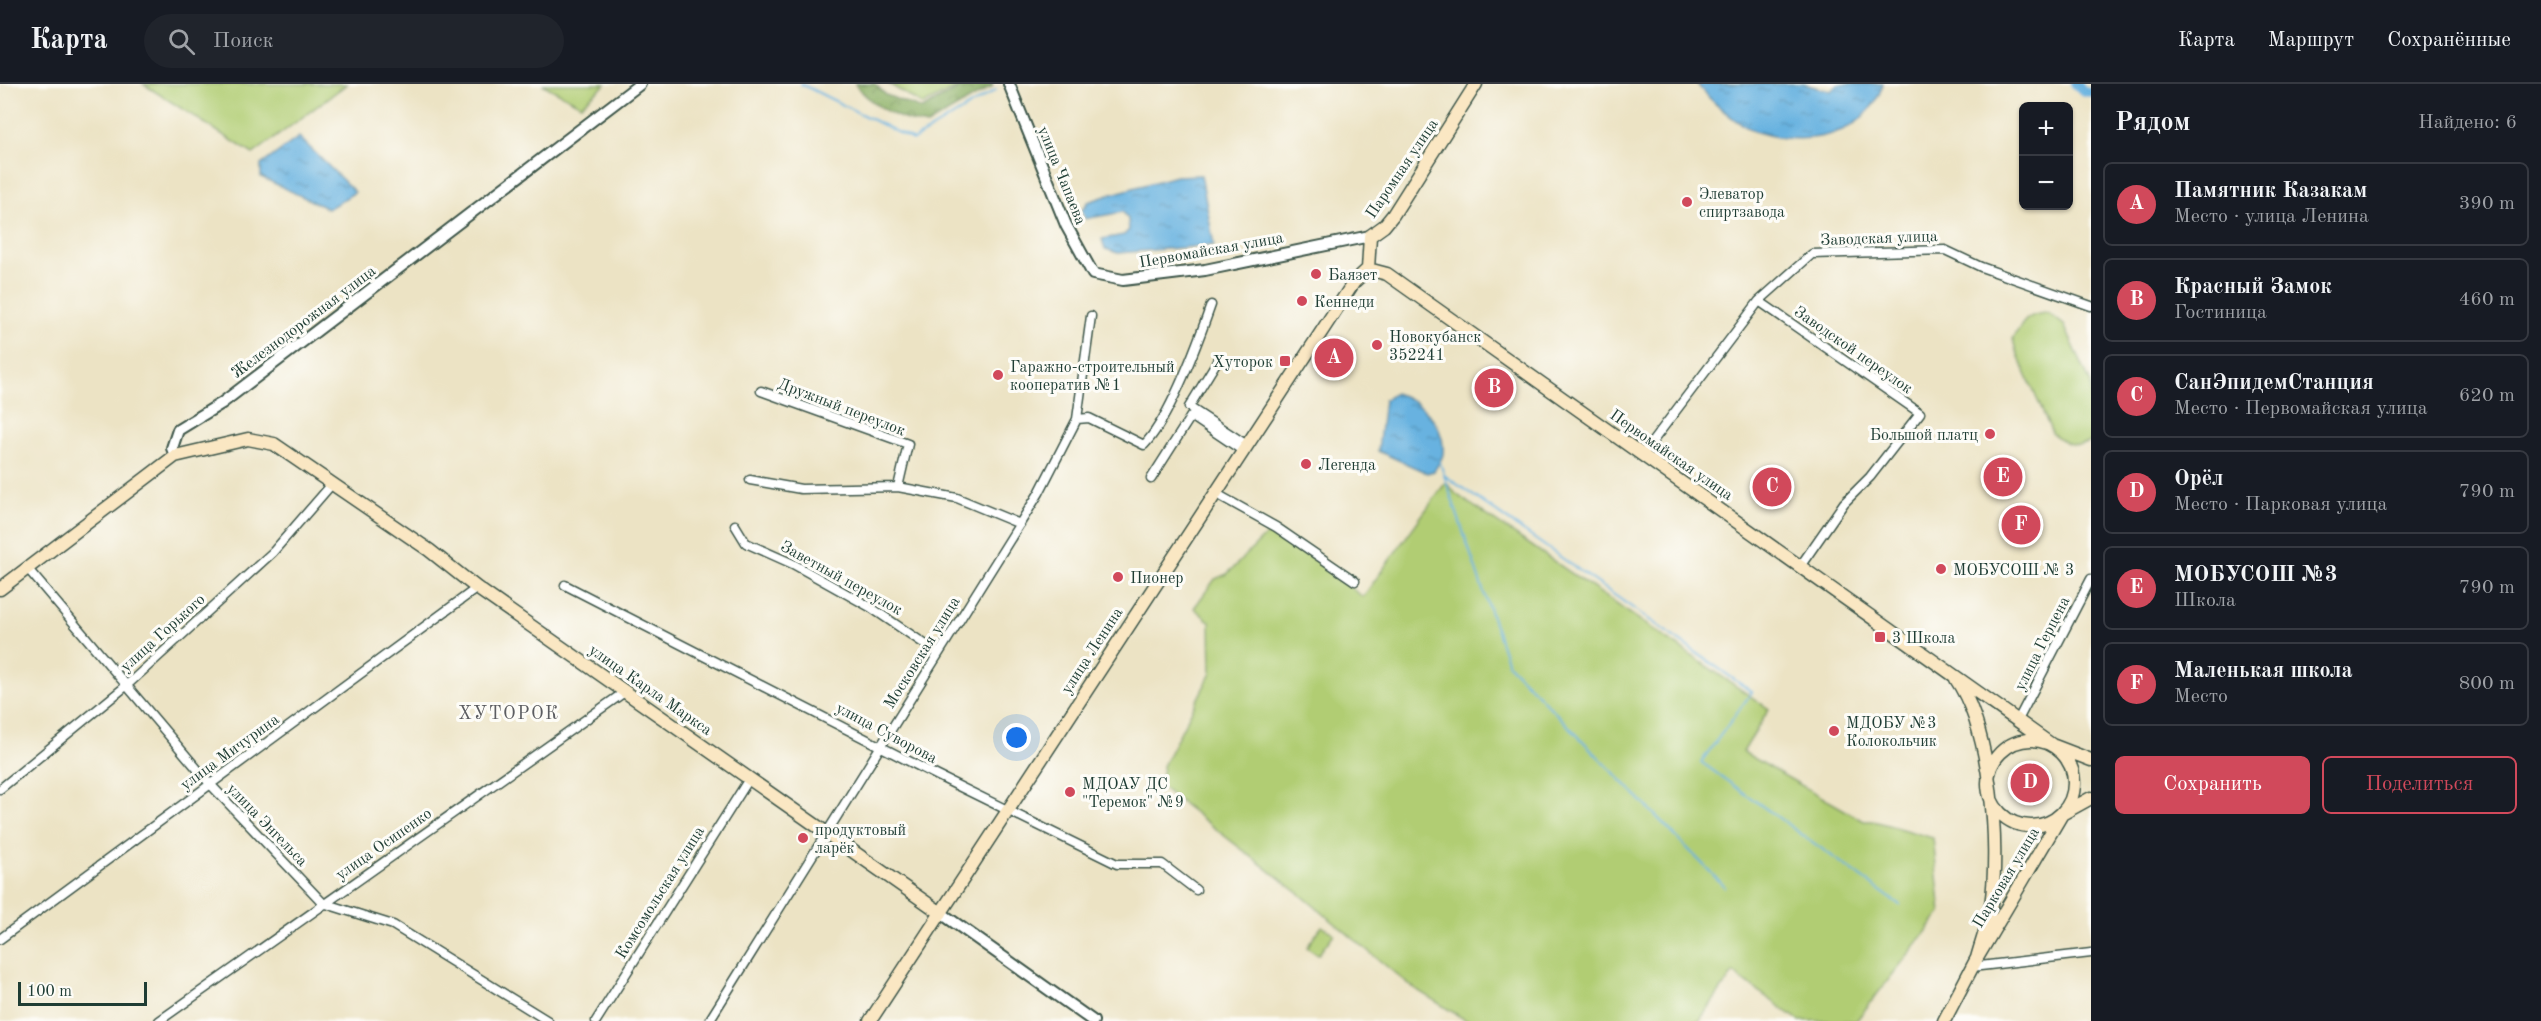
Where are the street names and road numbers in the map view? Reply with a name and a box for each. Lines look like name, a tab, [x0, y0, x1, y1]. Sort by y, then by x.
street label: Паромная улица	[1363, 116, 1442, 222]
street label: улица Чапаева	[1034, 124, 1088, 227]
street label: Заводская улица	[1820, 229, 1938, 249]
street label: Первомайская улица	[1138, 230, 1285, 272]
street label: Железнодорожная улица	[229, 263, 379, 382]
street label: Заводской переулок	[1791, 304, 1915, 397]
street label: Дружный переулок	[775, 376, 907, 440]
street label: Первомайская улица	[1606, 407, 1735, 504]
street label: Заветный переулок	[778, 539, 905, 619]
street label: улица Горького	[118, 592, 209, 675]
street label: Московская улица	[882, 594, 964, 712]
street label: улица Герцена	[2012, 594, 2073, 693]
street label: улица Ленина	[1059, 605, 1126, 697]
street label: улица Карла Маркса	[585, 642, 714, 739]
street label: улица Суворова	[833, 700, 939, 767]
street label: улица Мичурина	[178, 712, 282, 794]
street label: улица Энгельса	[223, 781, 310, 870]
street label: улица Осипенко	[333, 806, 435, 884]
street label: Комсомольская улица	[613, 824, 708, 962]
street label: Парковая улица	[1970, 825, 2043, 931]

